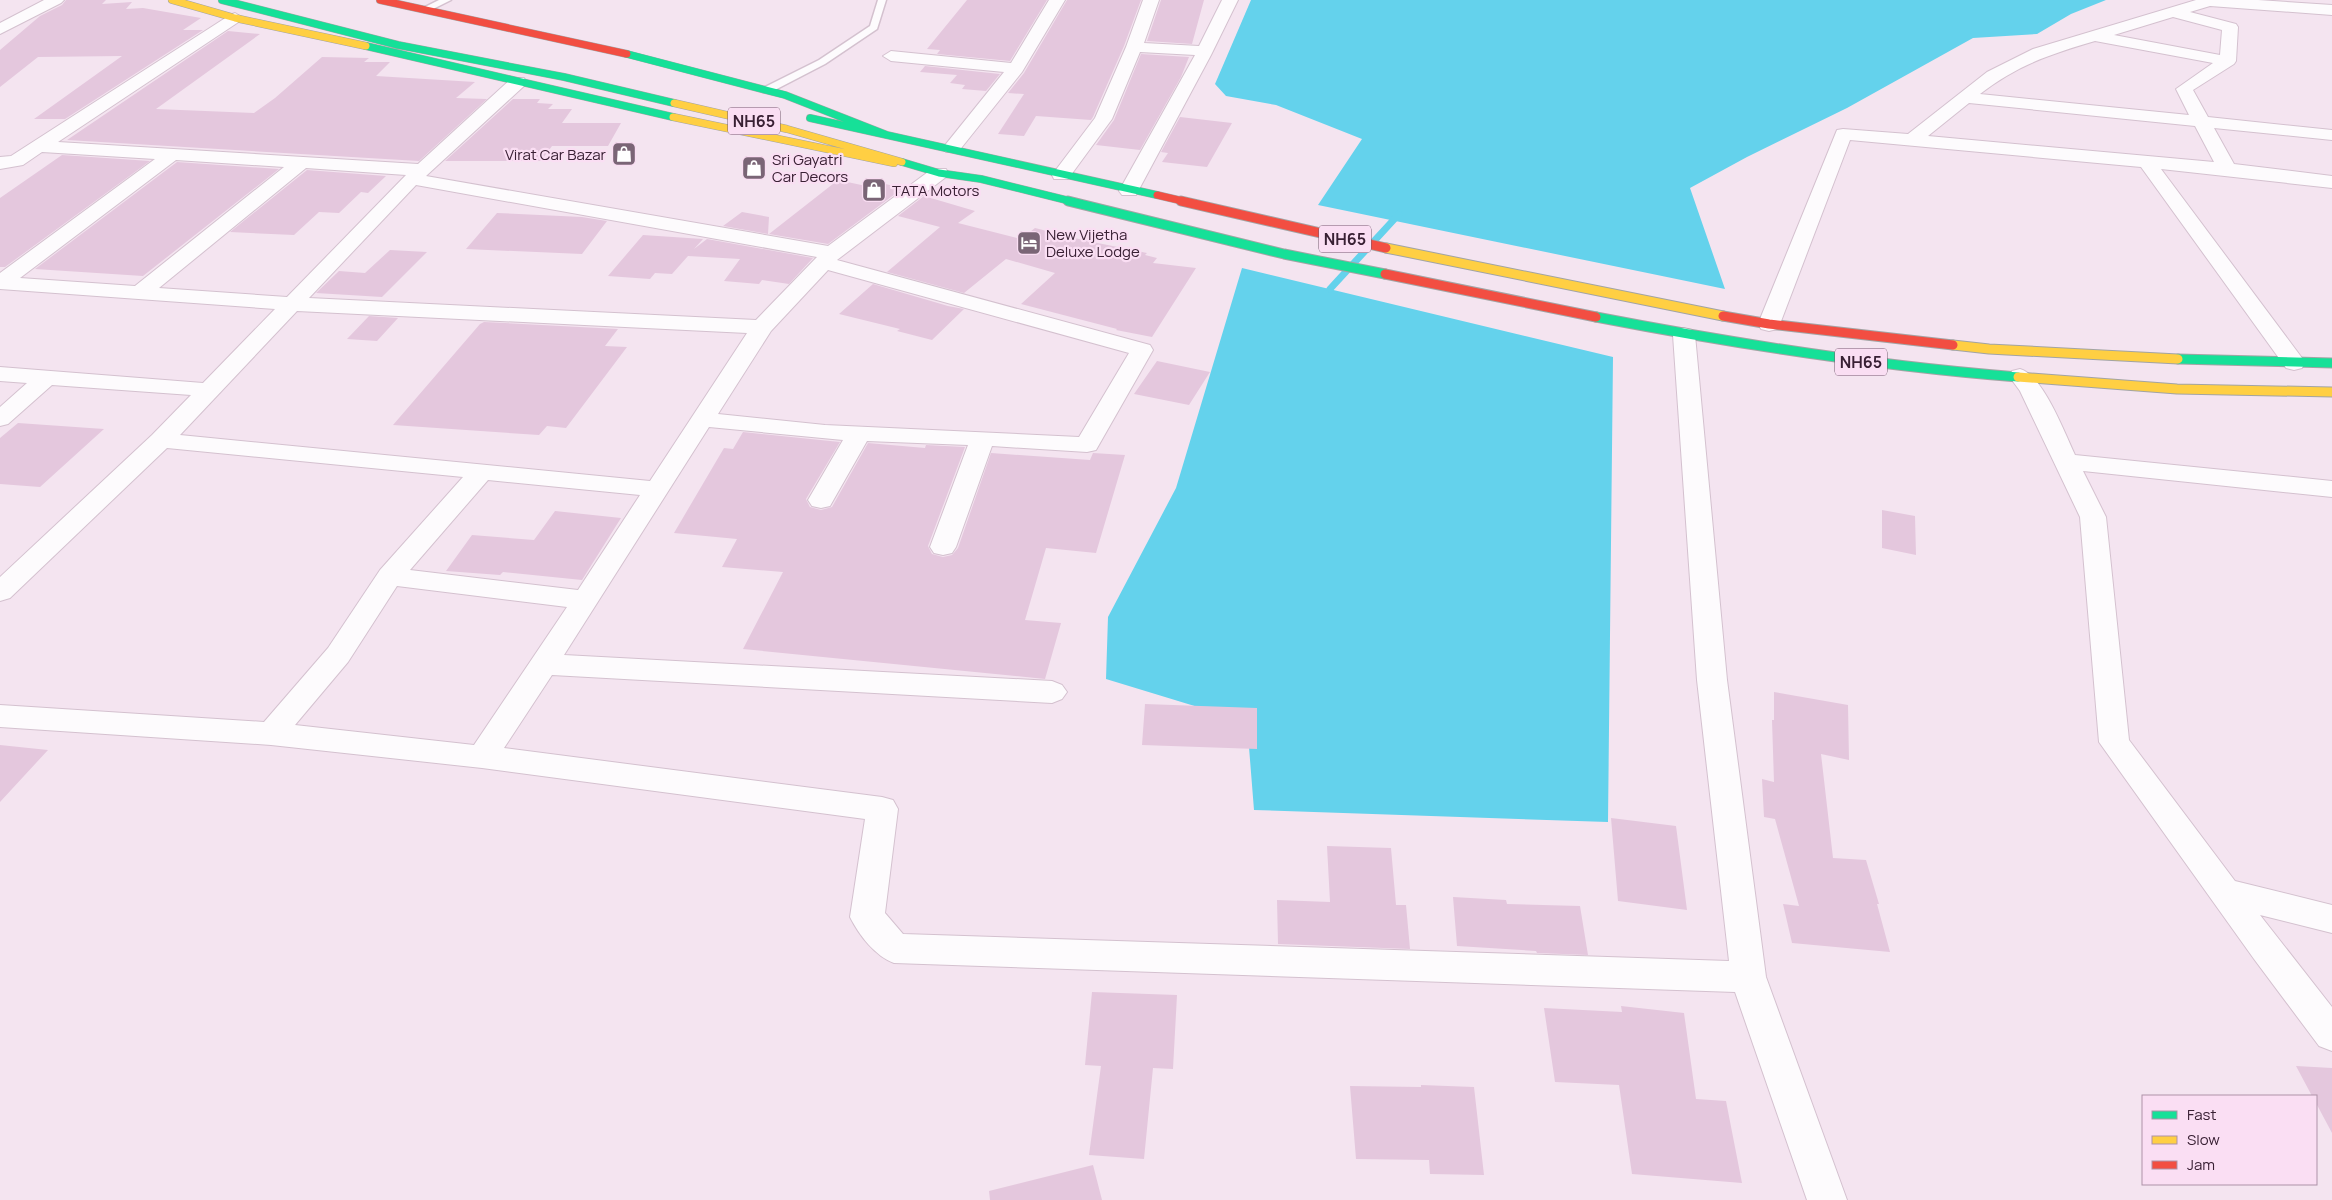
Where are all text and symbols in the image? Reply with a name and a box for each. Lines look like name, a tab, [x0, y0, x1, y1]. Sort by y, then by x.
road number: NH65	[728, 108, 780, 134]
shop icon: Virat Car Bazar	[611, 141, 637, 167]
place label: Virat Car Bazar	[505, 144, 607, 165]
place label: Sri Gayatri Car Decors	[772, 149, 848, 187]
shop icon: Sri Gayatri Car Decors	[741, 155, 767, 181]
shop icon: TATA Motors	[861, 177, 887, 203]
place label: TATA Motors	[892, 180, 980, 201]
place label: New Vijetha Deluxe Lodge	[1046, 224, 1140, 262]
road number: NH65	[1319, 225, 1371, 252]
hotel icon: New Vijetha Deluxe Lodge	[1016, 230, 1042, 256]
road number: NH65	[1835, 348, 1887, 376]
legend	[2142, 1095, 2317, 1185]
text: Fast	[2187, 1104, 2216, 1125]
text: Slow	[2187, 1129, 2220, 1150]
text: Jam	[2187, 1154, 2215, 1175]

